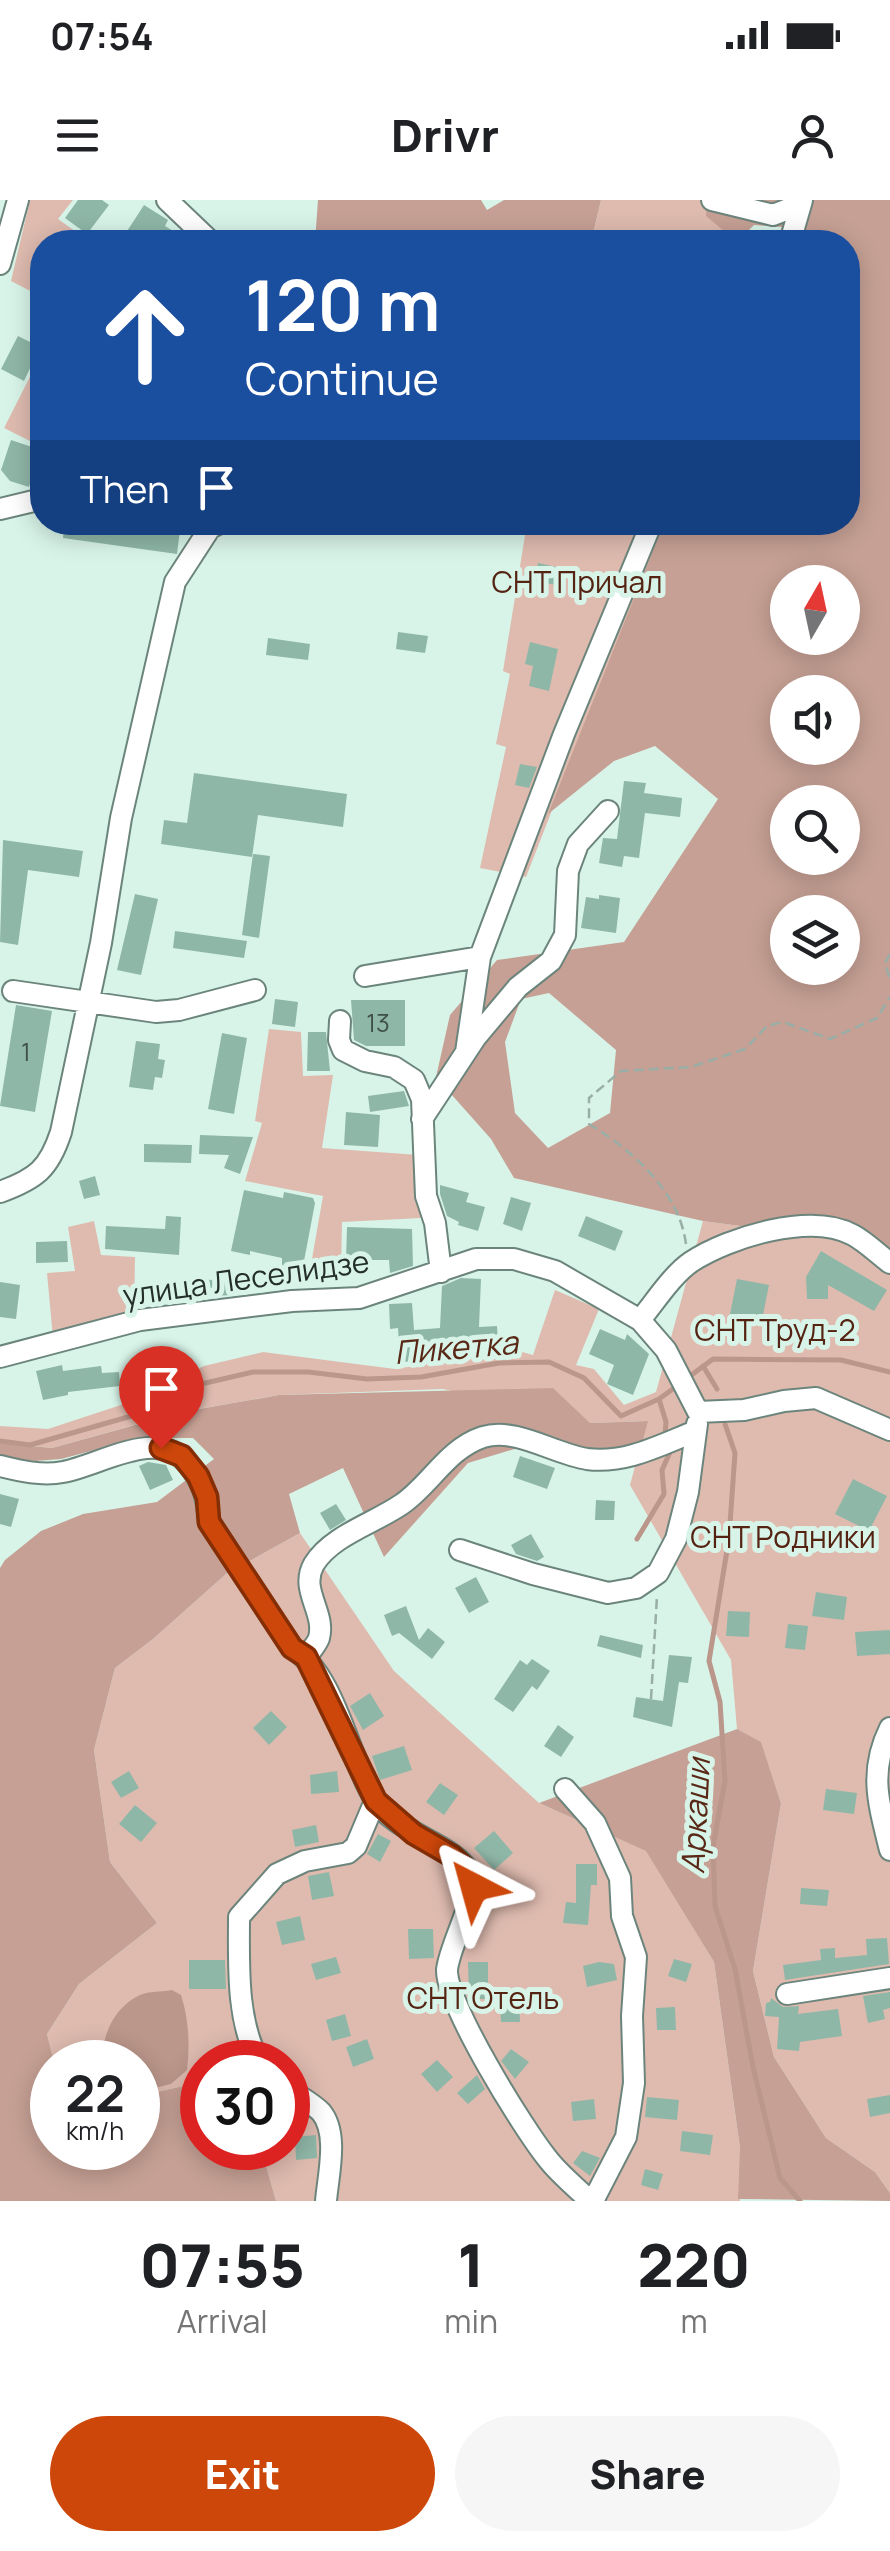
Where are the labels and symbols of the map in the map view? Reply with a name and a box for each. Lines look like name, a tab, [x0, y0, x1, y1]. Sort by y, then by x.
park label: СНТ Причал	[492, 561, 662, 602]
north arrow	[770, 565, 860, 655]
house number: 13	[366, 1005, 390, 1040]
house number: 1	[21, 1034, 31, 1069]
street label: улица Леселидзе	[120, 1240, 372, 1315]
park label: СНТ Труд-2	[694, 1309, 856, 1350]
water label: Пикетка	[392, 1319, 522, 1374]
pin	[119, 1346, 204, 1449]
park label: СНТ Родники	[690, 1516, 876, 1557]
water label: Аркаши	[670, 1754, 720, 1875]
position arrow	[422, 1835, 526, 1939]
park label: СНТ Отель	[407, 1977, 559, 2018]
speed limit sign: 30	[180, 2040, 310, 2170]

